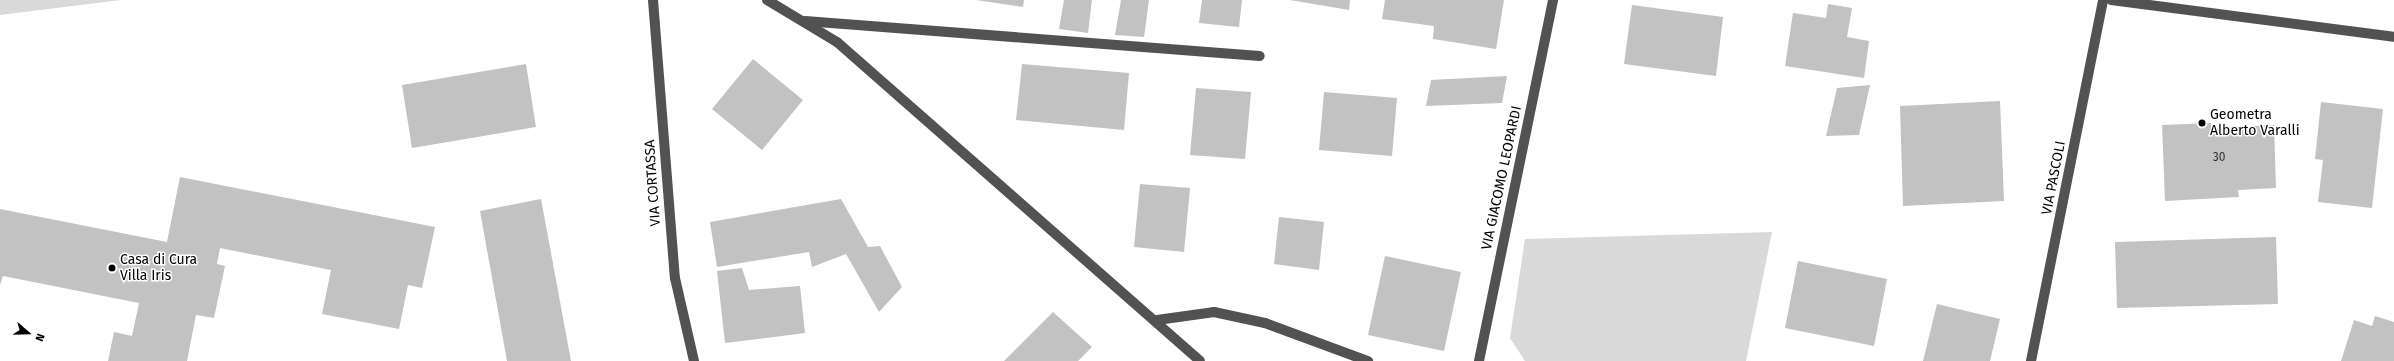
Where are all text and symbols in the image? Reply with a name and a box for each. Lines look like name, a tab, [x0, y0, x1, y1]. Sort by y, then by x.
street label: VIA GIACOMO LEOPARDI	[1479, 105, 1525, 251]
place label: Geometra Alberto Varalli	[2210, 107, 2300, 140]
marker: Geometra Alberto Varalli	[2197, 118, 2207, 128]
street label: VIA CORTASSA	[642, 139, 664, 227]
street label: VIA PASCOLI	[2039, 140, 2069, 216]
house number: 30	[2213, 151, 2225, 165]
place label: Casa di Cura Villa Iris	[120, 252, 197, 284]
marker: Casa di Cura Villa Iris	[107, 263, 117, 273]
north arrow	[8, 313, 48, 353]
text: N	[32, 332, 47, 343]

